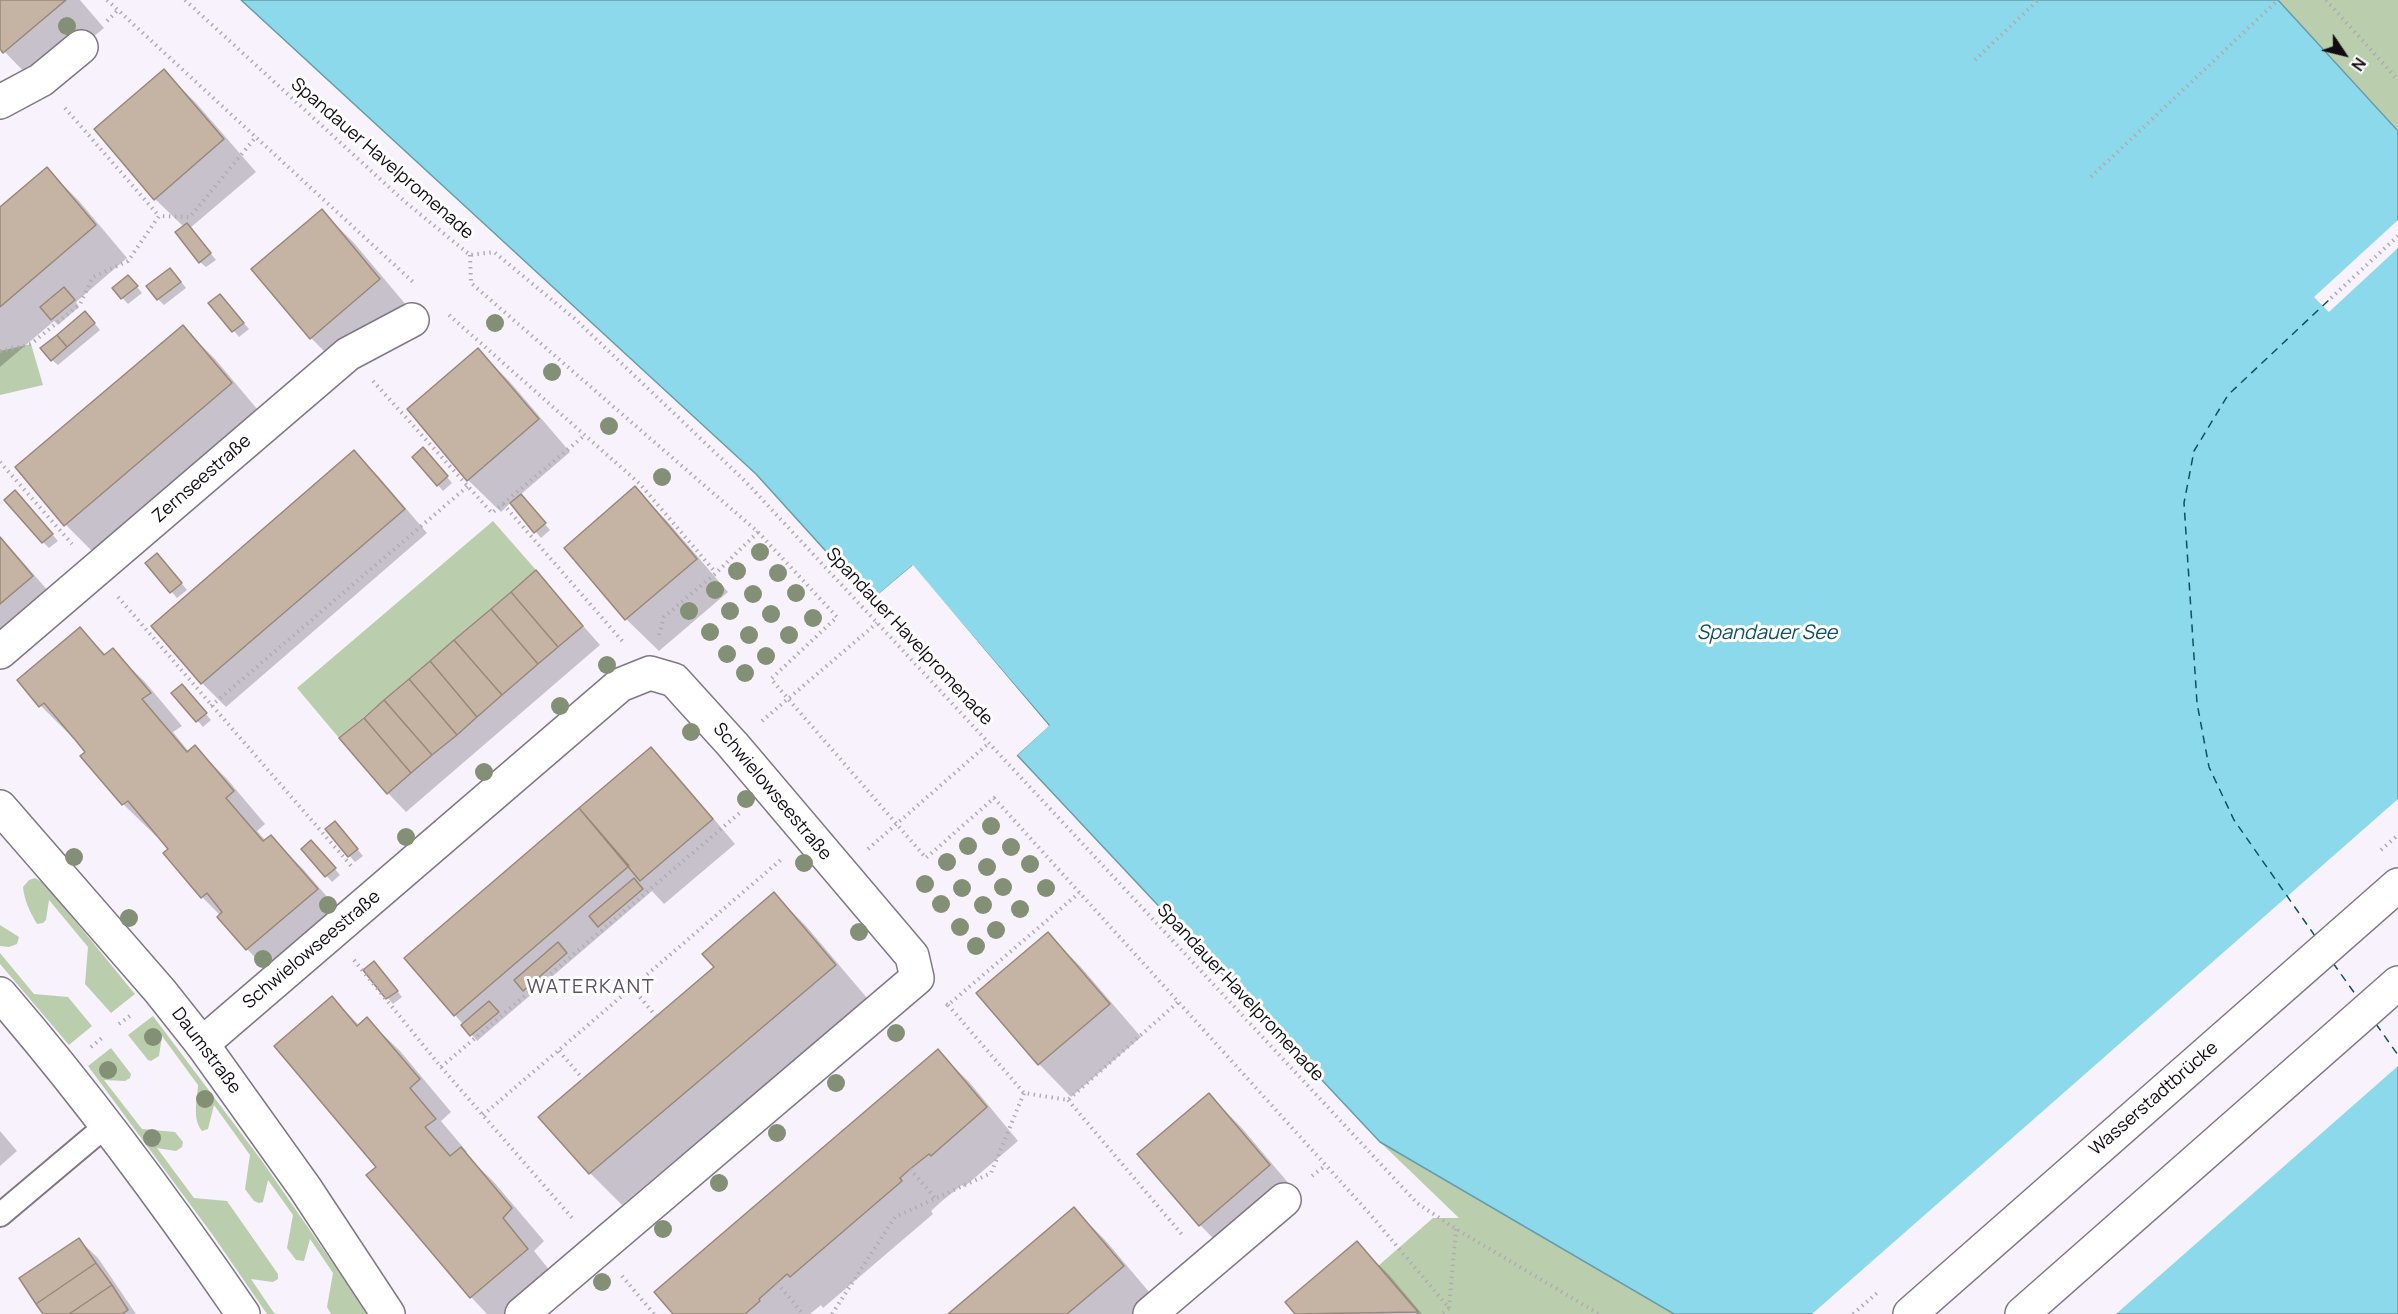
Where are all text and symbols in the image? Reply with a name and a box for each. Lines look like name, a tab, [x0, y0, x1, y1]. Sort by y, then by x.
north arrow	[2314, 24, 2374, 84]
text: N	[2346, 53, 2371, 75]
street label: Spandauer Havelpromenade	[286, 74, 478, 244]
street label: Zernseestraße	[148, 430, 256, 528]
street label: Spandauer Havelpromenade	[821, 544, 997, 730]
water label: Spandauer See	[1697, 621, 1837, 645]
street label: Schwielowseestraße	[708, 719, 836, 865]
street label: Schwielowseestraße	[239, 886, 385, 1014]
street label: Spandauer Havelpromenade	[1152, 900, 1328, 1086]
district label: WATERKANT	[527, 975, 655, 999]
street label: Daumstraße	[167, 1004, 245, 1098]
street label: Wasserstadtbrücke	[2085, 1037, 2223, 1161]

